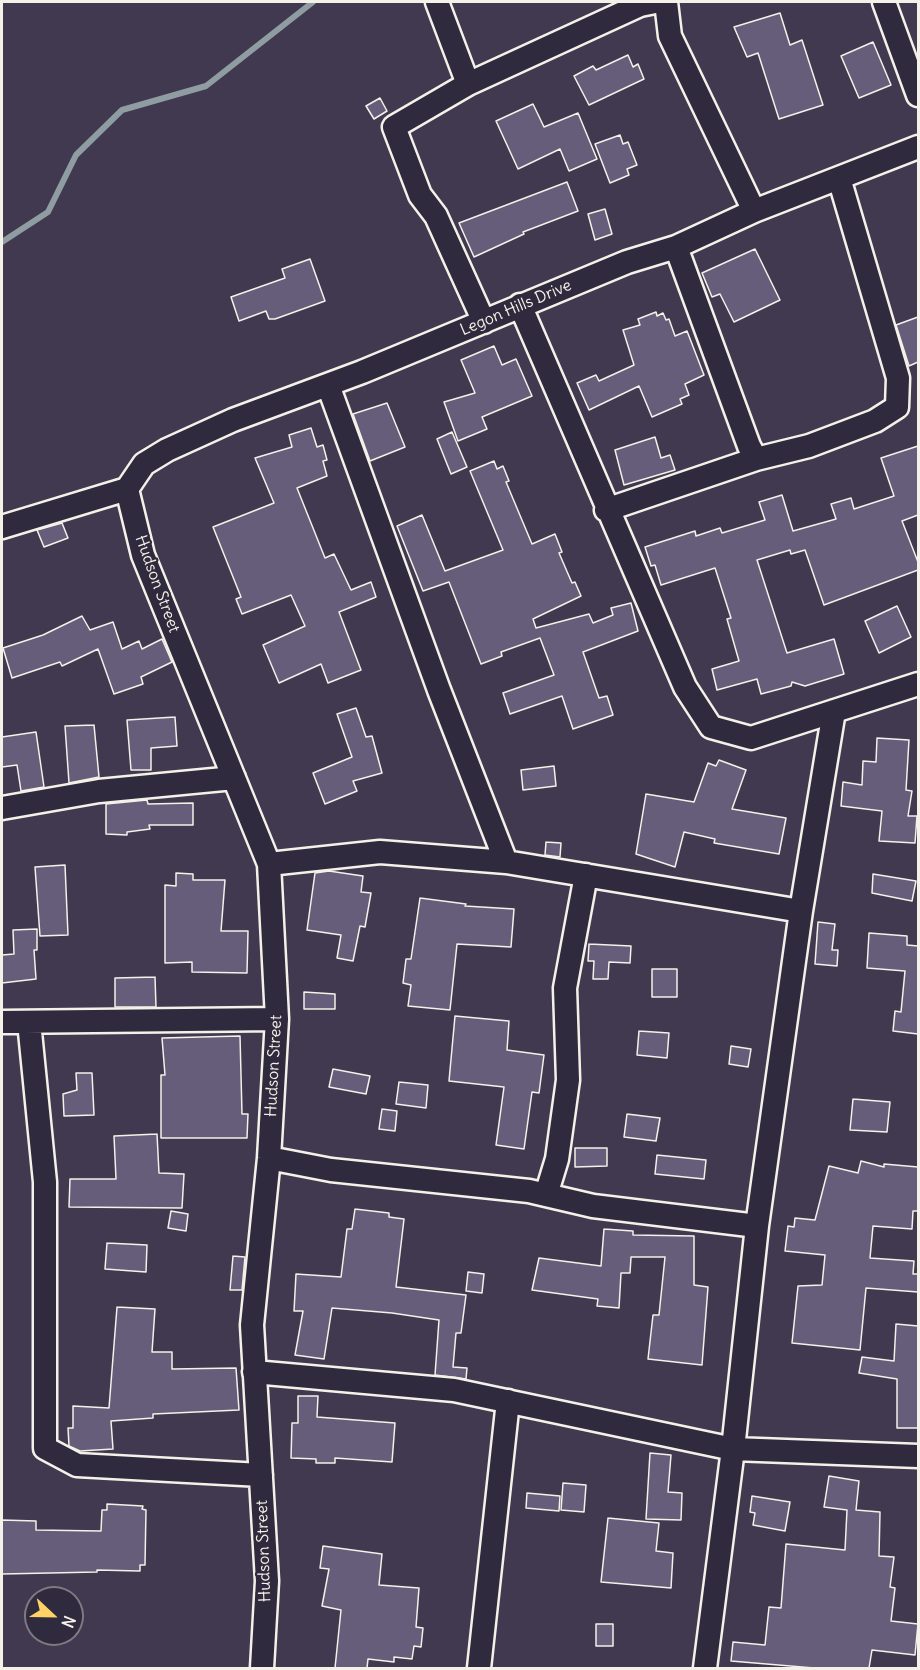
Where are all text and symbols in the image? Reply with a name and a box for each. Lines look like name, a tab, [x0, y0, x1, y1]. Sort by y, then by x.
street label: Legon Hills Drive	[457, 276, 575, 340]
street label: Hudson Street	[130, 533, 184, 635]
street label: Hudson Street	[262, 1014, 286, 1118]
street label: Hudson Street	[253, 1500, 275, 1602]
north arrow	[24, 1586, 84, 1646]
text: N	[57, 1613, 80, 1631]

